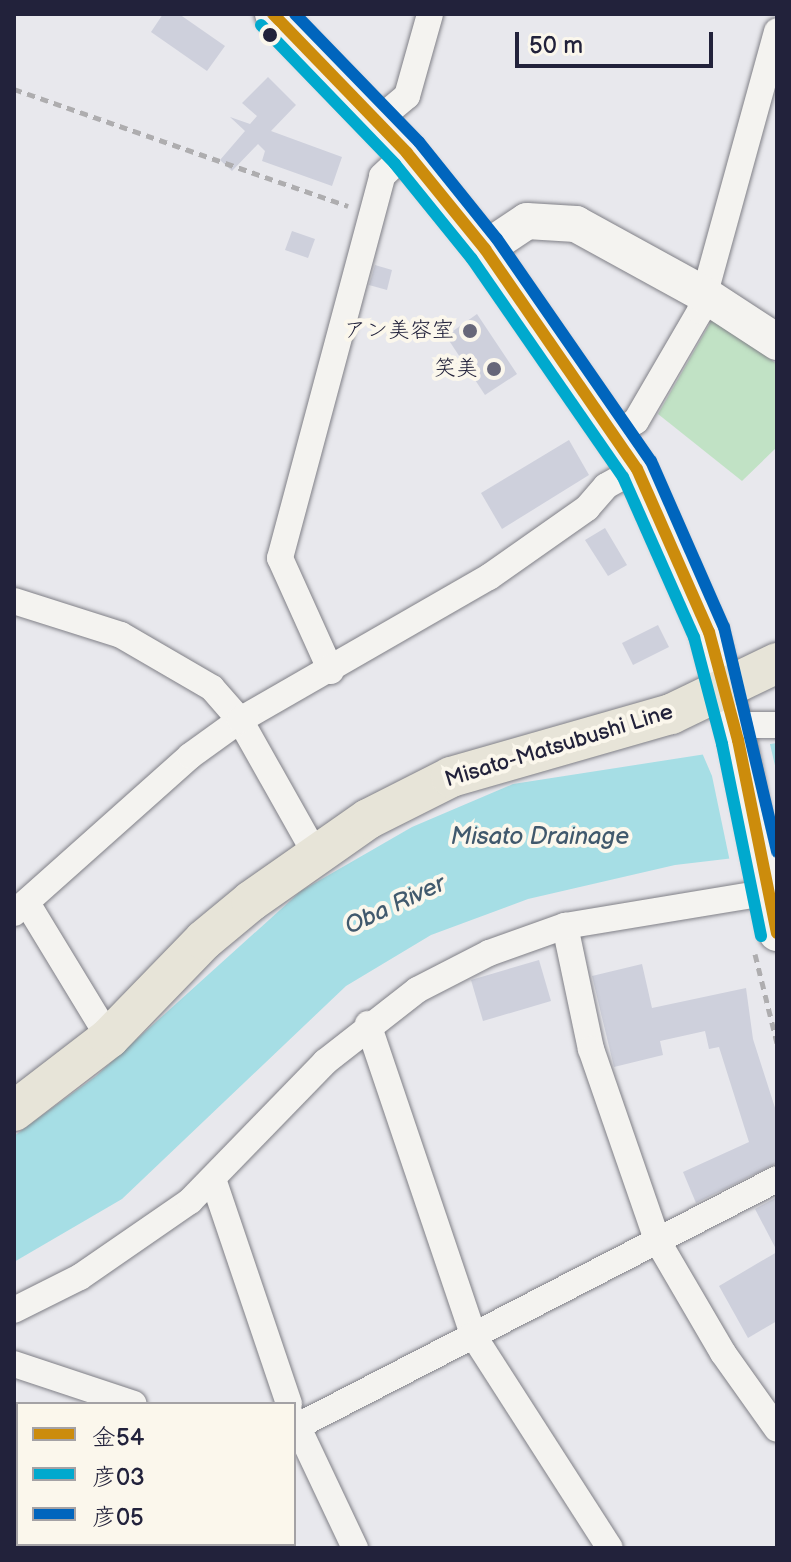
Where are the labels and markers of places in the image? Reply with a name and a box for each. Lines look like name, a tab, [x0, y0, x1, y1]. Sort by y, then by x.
unlabelled marker	[262, 27, 278, 43]
place label: アン美容室	[344, 318, 454, 344]
marker: アン美容室	[461, 322, 479, 340]
place label: 笑美	[434, 356, 478, 382]
marker: 笑美	[485, 360, 503, 378]

